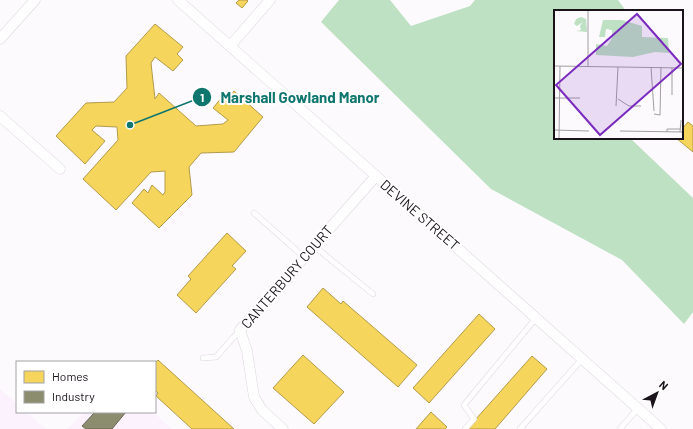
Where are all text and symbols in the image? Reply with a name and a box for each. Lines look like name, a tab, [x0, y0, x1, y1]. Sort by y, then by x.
inset map	[554, 10, 683, 139]
callout: Marshall Gowland Manor	[192, 84, 387, 111]
text: Marshall Gowland Manor	[220, 88, 380, 106]
text: 1	[200, 90, 204, 104]
street label: DEVINE STREET	[377, 176, 463, 254]
street label: CANTERBURY COURT	[237, 222, 336, 332]
legend	[16, 361, 156, 413]
text: Homes	[52, 369, 89, 383]
north arrow	[637, 373, 677, 413]
text: N	[657, 378, 671, 392]
text: Industry	[52, 389, 95, 403]

